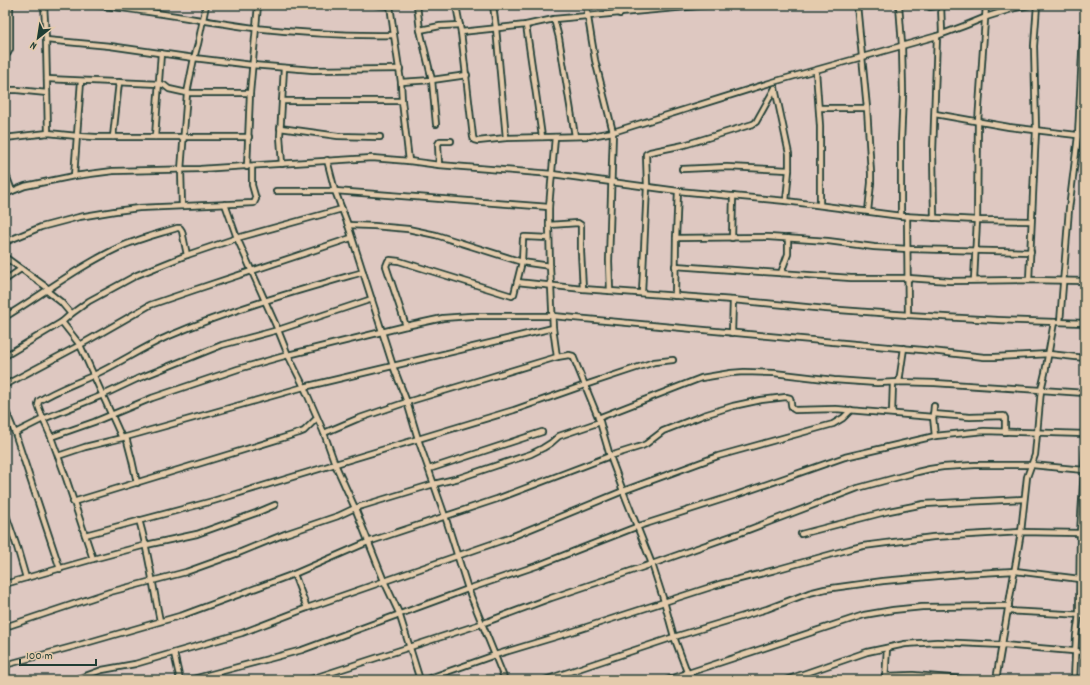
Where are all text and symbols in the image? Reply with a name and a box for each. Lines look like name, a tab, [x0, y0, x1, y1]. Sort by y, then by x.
north arrow	[18, 18, 58, 58]
text: N	[27, 36, 40, 53]
scale bar	[20, 641, 96, 667]
text: 100 m	[26, 648, 53, 665]

